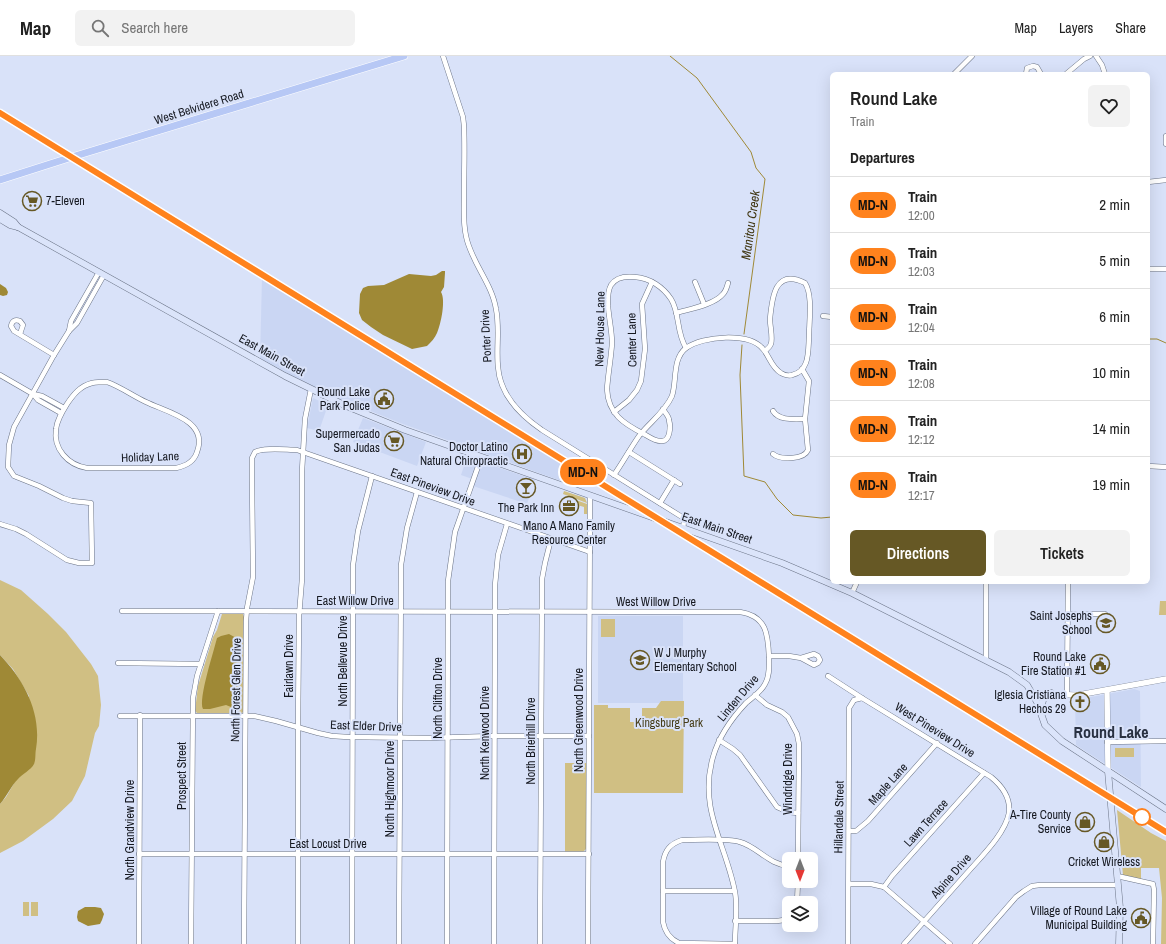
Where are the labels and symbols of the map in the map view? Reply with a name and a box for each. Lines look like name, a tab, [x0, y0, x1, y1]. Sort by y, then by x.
street label: West Belvidere Road	[152, 86, 246, 128]
water label: Manitou Creek	[737, 189, 764, 261]
supermarket icon: 7-Eleven	[21, 190, 43, 212]
place label: 7-Eleven	[46, 193, 85, 209]
street label: New House Lane	[591, 291, 609, 367]
street label: Porter Drive	[477, 309, 495, 363]
street label: Center Lane	[624, 313, 640, 367]
street label: East Main Street	[236, 330, 308, 380]
place label: Round Lake Park Police	[317, 384, 370, 414]
public building icon: Round Lake Park Police	[373, 388, 395, 410]
place label: Supermercado San Judas	[315, 426, 380, 456]
supermarket icon: Supermercado San Judas	[383, 430, 405, 452]
place label: Doctor Latino Natural Chiropractic	[420, 439, 508, 469]
hospital icon: Doctor Latino Natural Chiropractic	[511, 443, 533, 465]
street label: Holiday Lane	[121, 448, 179, 466]
line badge: MD-N	[555, 459, 611, 485]
street label: East Pineview Drive	[388, 464, 478, 510]
bar icon: The Park Inn	[515, 477, 537, 499]
office icon: Mano A Mano Family Resource Center	[558, 495, 580, 517]
place label: The Park Inn	[498, 500, 554, 516]
street label: East Main Street	[680, 509, 755, 548]
place label: Mano A Mano Family Resource Center	[523, 518, 615, 548]
street label: East Willow Drive	[316, 593, 394, 609]
street label: West Willow Drive	[616, 594, 696, 610]
place label: Saint Josephs School	[1030, 608, 1092, 638]
school or university icon: Saint Josephs School	[1095, 612, 1117, 634]
street label: North Bellevue Drive	[335, 616, 351, 706]
street label: Fairlawn Drive	[281, 634, 297, 698]
street label: North Forest Glen Drive	[227, 638, 245, 742]
place label: W J Murphy Elementary School	[654, 645, 737, 675]
school or university icon: W J Murphy Elementary School	[629, 649, 651, 671]
place label: Round Lake Fire Station #1	[1021, 649, 1087, 679]
public building icon: Round Lake Fire Station #1	[1089, 653, 1111, 675]
street label: North Clifton Drive	[430, 657, 446, 739]
street label: North Greenwood Drive	[571, 668, 587, 772]
street label: Linden Drive	[714, 671, 762, 725]
street label: North Kenwood Drive	[477, 686, 493, 780]
place label: Iglesia Cristiana Hechos 29	[994, 687, 1067, 717]
church icon: Iglesia Cristiana Hechos 29	[1069, 691, 1091, 713]
street label: North Brierhill Drive	[523, 698, 539, 784]
street label: West Pineview Drive	[892, 699, 978, 761]
park label: Kingsburg Park	[635, 715, 703, 731]
street label: East Elder Drive	[330, 717, 402, 735]
district label: Round Lake	[1073, 721, 1149, 743]
street label: North Highmoor Drive	[382, 741, 398, 837]
street label: Prospect Street	[174, 742, 190, 810]
street label: Windridge Drive	[780, 743, 796, 815]
street label: Maple Lane	[865, 760, 911, 808]
street label: North Grandview Drive	[122, 780, 138, 880]
street label: Hillandale Street	[830, 780, 848, 854]
street label: Lawn Terrace	[900, 796, 952, 850]
place label: A-Tire County Service	[1009, 807, 1071, 837]
unlabelled marker	[1133, 808, 1151, 826]
shop icon: A-Tire County Service	[1074, 811, 1096, 833]
shop icon: Cricket Wireless	[1093, 831, 1115, 853]
street label: East Locust Drive	[289, 836, 367, 852]
street label: Alpine Drive	[927, 850, 975, 902]
north arrow	[782, 852, 818, 888]
place label: Cricket Wireless	[1068, 854, 1140, 870]
place label: Village of Round Lake Municipal Building	[1030, 903, 1128, 933]
public building icon: Village of Round Lake Municipal Building	[1130, 907, 1152, 929]

